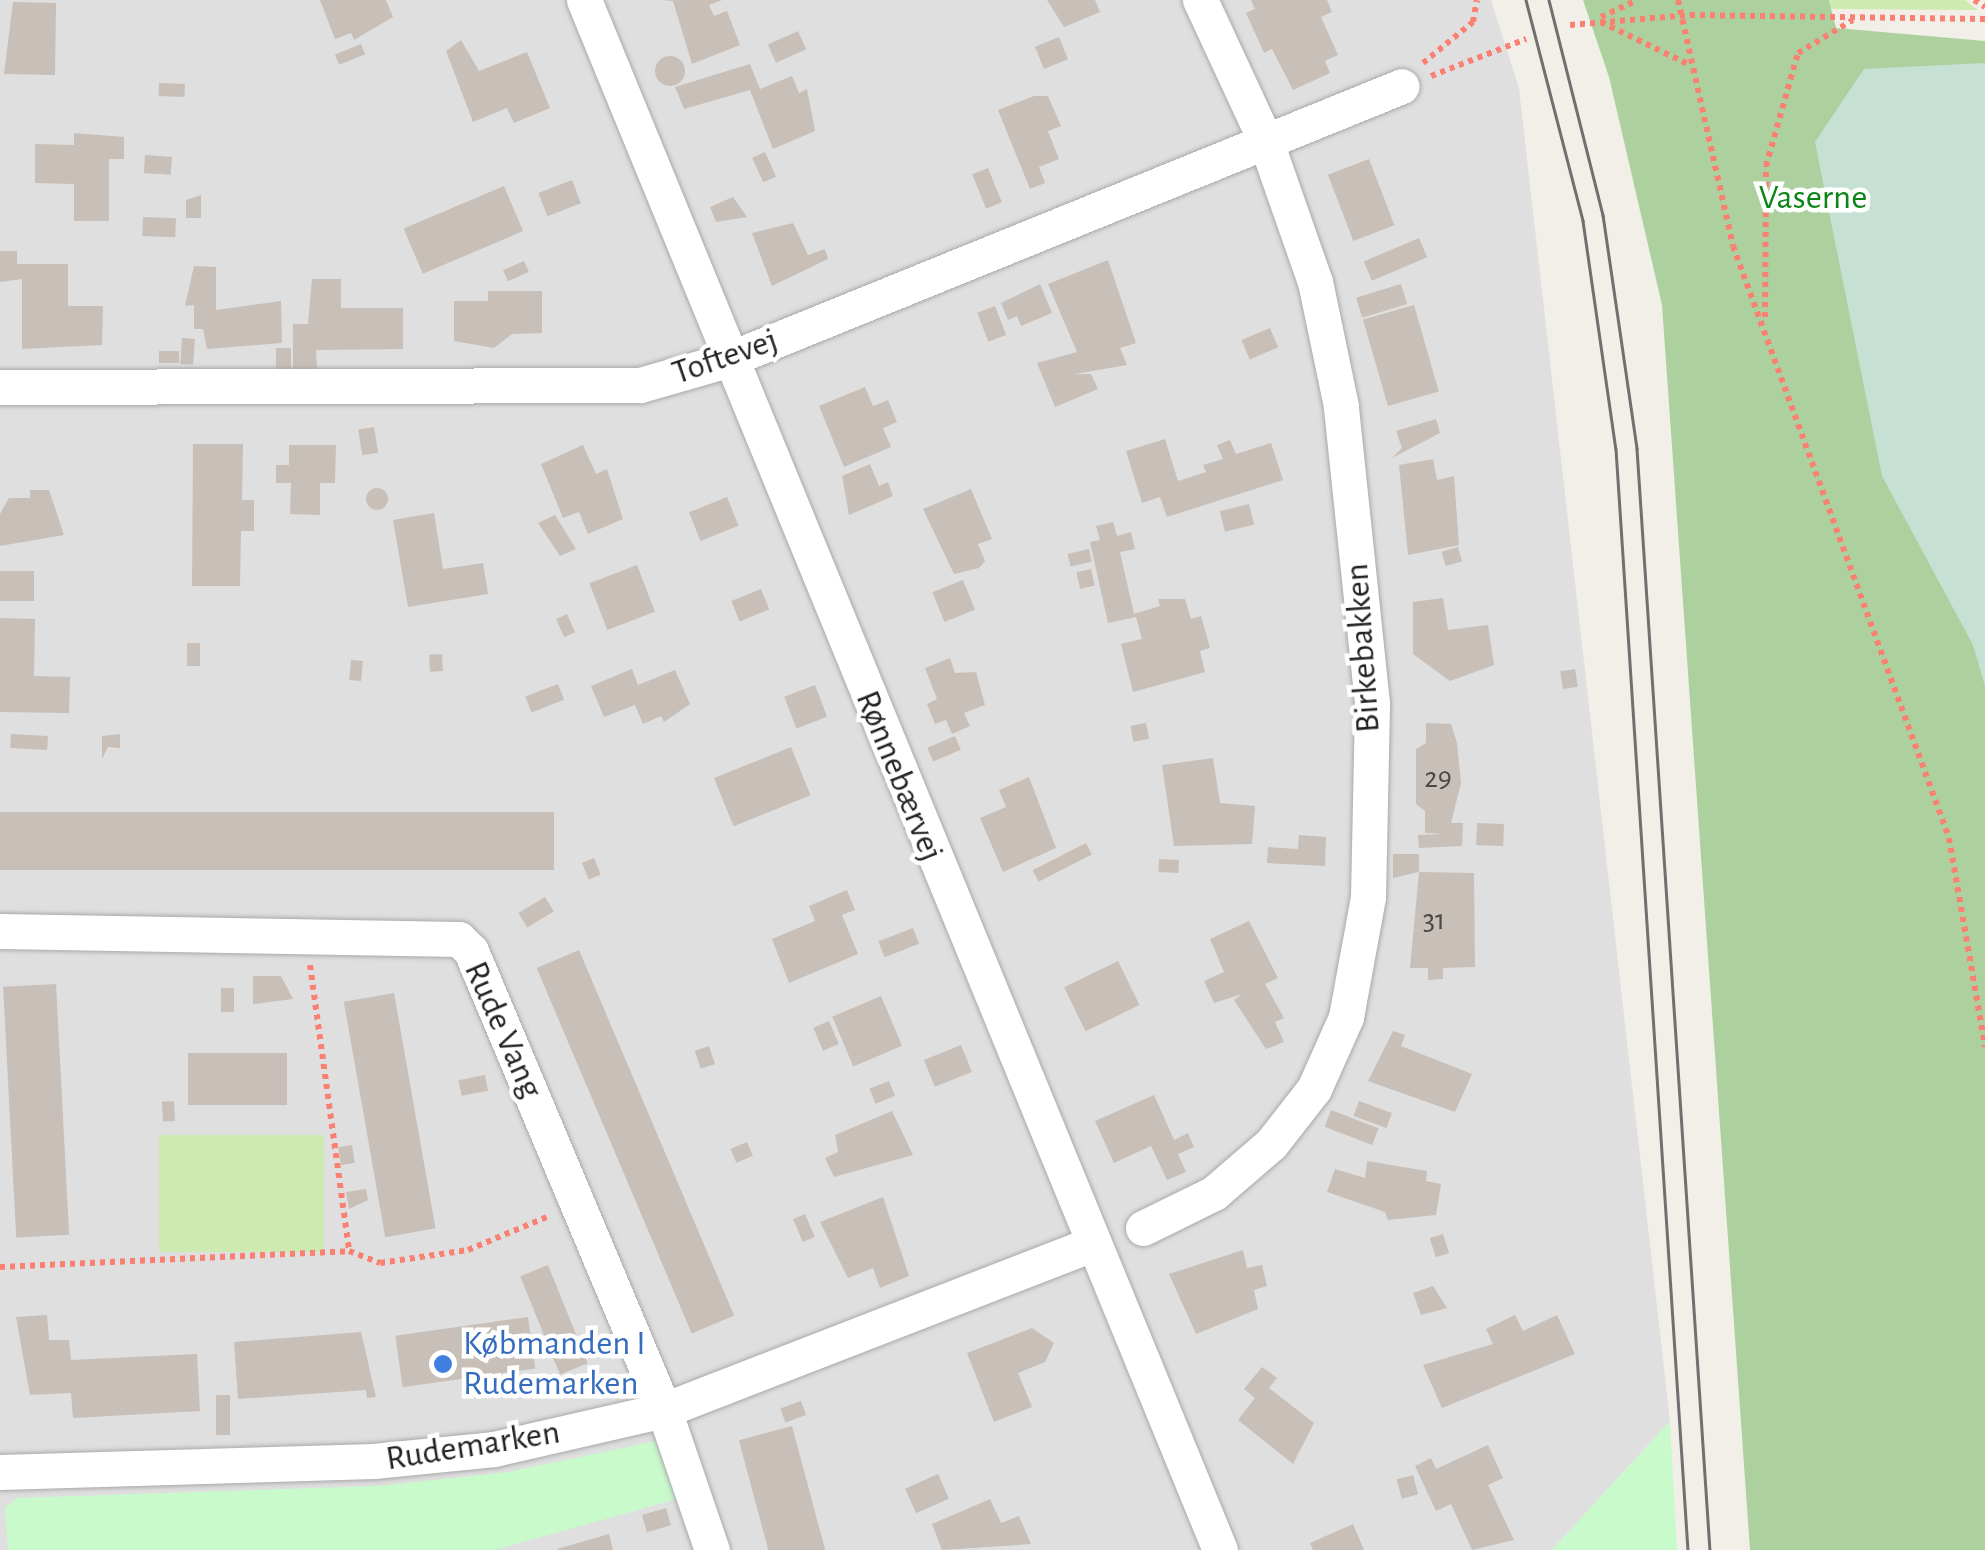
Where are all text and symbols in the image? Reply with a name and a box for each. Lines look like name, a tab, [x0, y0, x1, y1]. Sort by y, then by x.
park label: Vaserne	[1759, 177, 1867, 219]
street label: Toftevej	[667, 319, 783, 395]
street label: Birkebakken	[1336, 562, 1390, 734]
street label: Rønnebærvej	[846, 685, 952, 867]
house number: 29	[1424, 760, 1452, 796]
house number: 31	[1423, 902, 1445, 938]
street label: Rude Vang	[454, 955, 552, 1105]
place label: Købmanden I Rudemarken	[463, 1323, 646, 1405]
marker: Købmanden I Rudemarken	[432, 1353, 454, 1375]
street label: Rudemarken	[383, 1412, 563, 1480]

